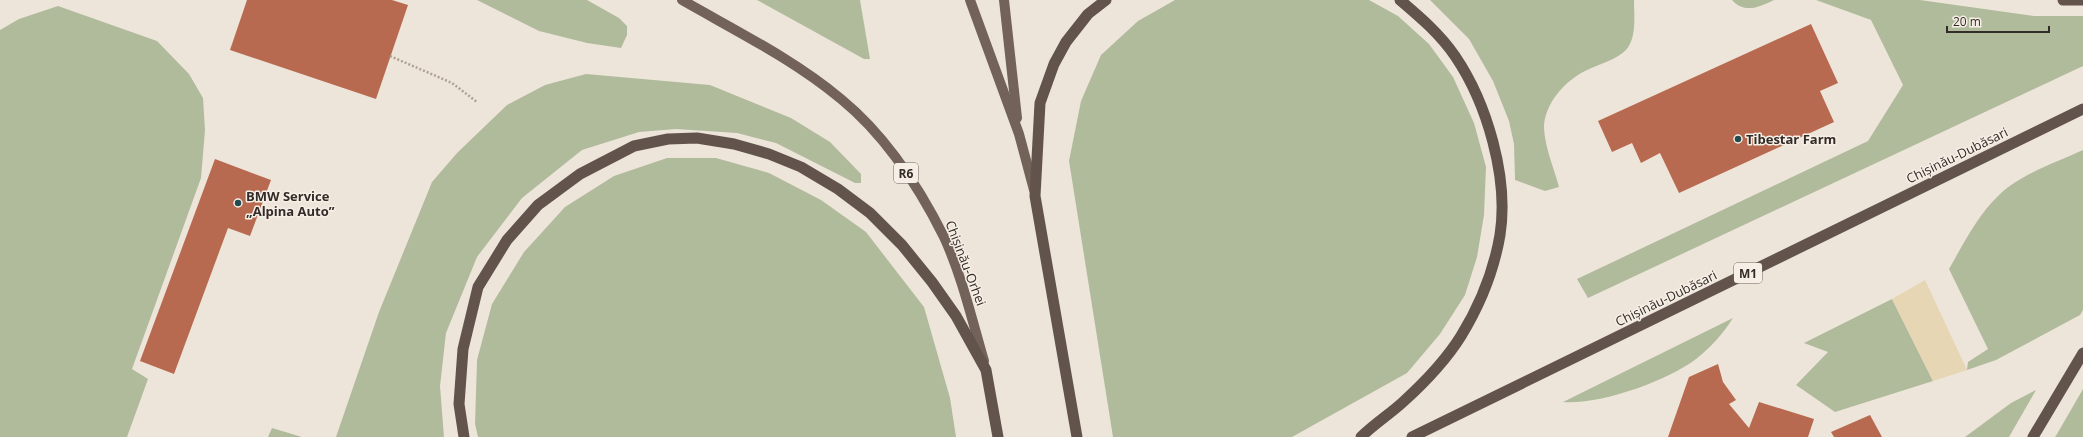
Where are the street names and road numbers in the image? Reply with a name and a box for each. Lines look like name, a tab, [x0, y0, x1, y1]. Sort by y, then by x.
street label: Chișinău-Dubăsari	[1903, 123, 2011, 187]
road number: R6	[894, 163, 918, 183]
street label: Chișinău-Orhei	[941, 218, 991, 308]
road number: M1	[1734, 263, 1762, 283]
street label: Chișinău-Dubăsari	[1612, 266, 1720, 330]

